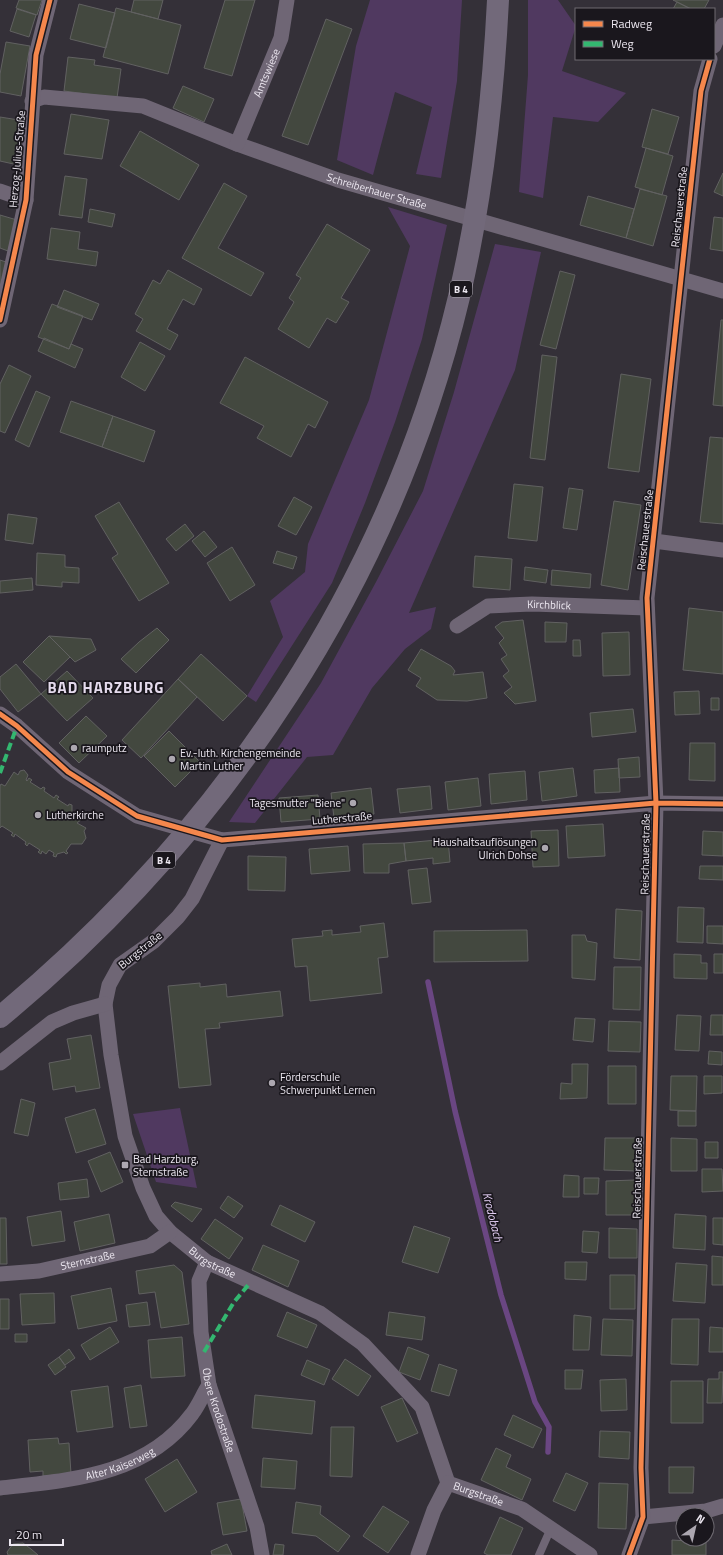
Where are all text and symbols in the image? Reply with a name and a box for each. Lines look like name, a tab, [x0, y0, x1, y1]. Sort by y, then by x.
legend	[575, 8, 715, 60]
text: Radweg	[611, 14, 652, 33]
text: Weg	[611, 34, 634, 53]
street label: Amtswiese	[249, 46, 284, 100]
street label: Herzog-Julius-Straße	[5, 109, 29, 208]
street label: Reischauerstraße	[667, 165, 691, 248]
street label: Schreiberhauer Straße	[325, 169, 429, 213]
road number: B 4	[450, 281, 472, 297]
street label: Reischauerstraße	[633, 488, 657, 571]
street label: Kirchblick	[527, 596, 572, 613]
district label: BAD HARZBURG	[48, 676, 164, 699]
place label: raumputz	[82, 740, 127, 756]
marker: raumputz	[69, 743, 79, 753]
place label: Ev.-luth. Kirchengemeinde Martin Luther	[180, 745, 301, 774]
marker: Ev.-luth. Kirchengemeinde Martin Luther	[167, 754, 177, 764]
place label: Tagesmutter "Biene"	[250, 795, 345, 811]
marker: Tagesmutter "Biene"	[348, 798, 358, 808]
place label: Lutherkirche	[46, 807, 104, 823]
street label: Lutherstraße	[311, 807, 373, 829]
marker: Lutherkirche	[33, 810, 43, 820]
street label: Reischauerstraße	[636, 813, 654, 895]
place label: Haushaltsauflösungen Ulrich Dohse	[433, 834, 537, 863]
marker: Haushaltsauflösungen Ulrich Dohse	[540, 843, 550, 853]
road number: B 4	[153, 852, 175, 868]
street label: Burgstraße	[115, 927, 166, 973]
place label: Förderschule Schwerpunkt Lernen	[280, 1069, 375, 1098]
marker: Förderschule Schwerpunkt Lernen	[267, 1078, 277, 1088]
street label: Reischauerstraße	[628, 1137, 646, 1219]
place label: Bad Harzburg, Sternstraße	[133, 1151, 199, 1180]
marker: Bad Harzburg, Sternstraße	[120, 1160, 130, 1170]
water label: Krodobach	[478, 1190, 509, 1245]
street label: Burgstraße	[185, 1242, 239, 1282]
street label: Sternstraße	[59, 1246, 117, 1274]
street label: Obere Krodostraße	[199, 1367, 239, 1455]
street label: Alter Kaiserweg	[84, 1443, 158, 1484]
street label: Burgstraße	[451, 1477, 506, 1510]
north arrow	[675, 1507, 715, 1547]
text: N	[693, 1510, 708, 1527]
scale bar	[10, 1521, 63, 1547]
text: 20 m	[16, 1525, 42, 1544]

